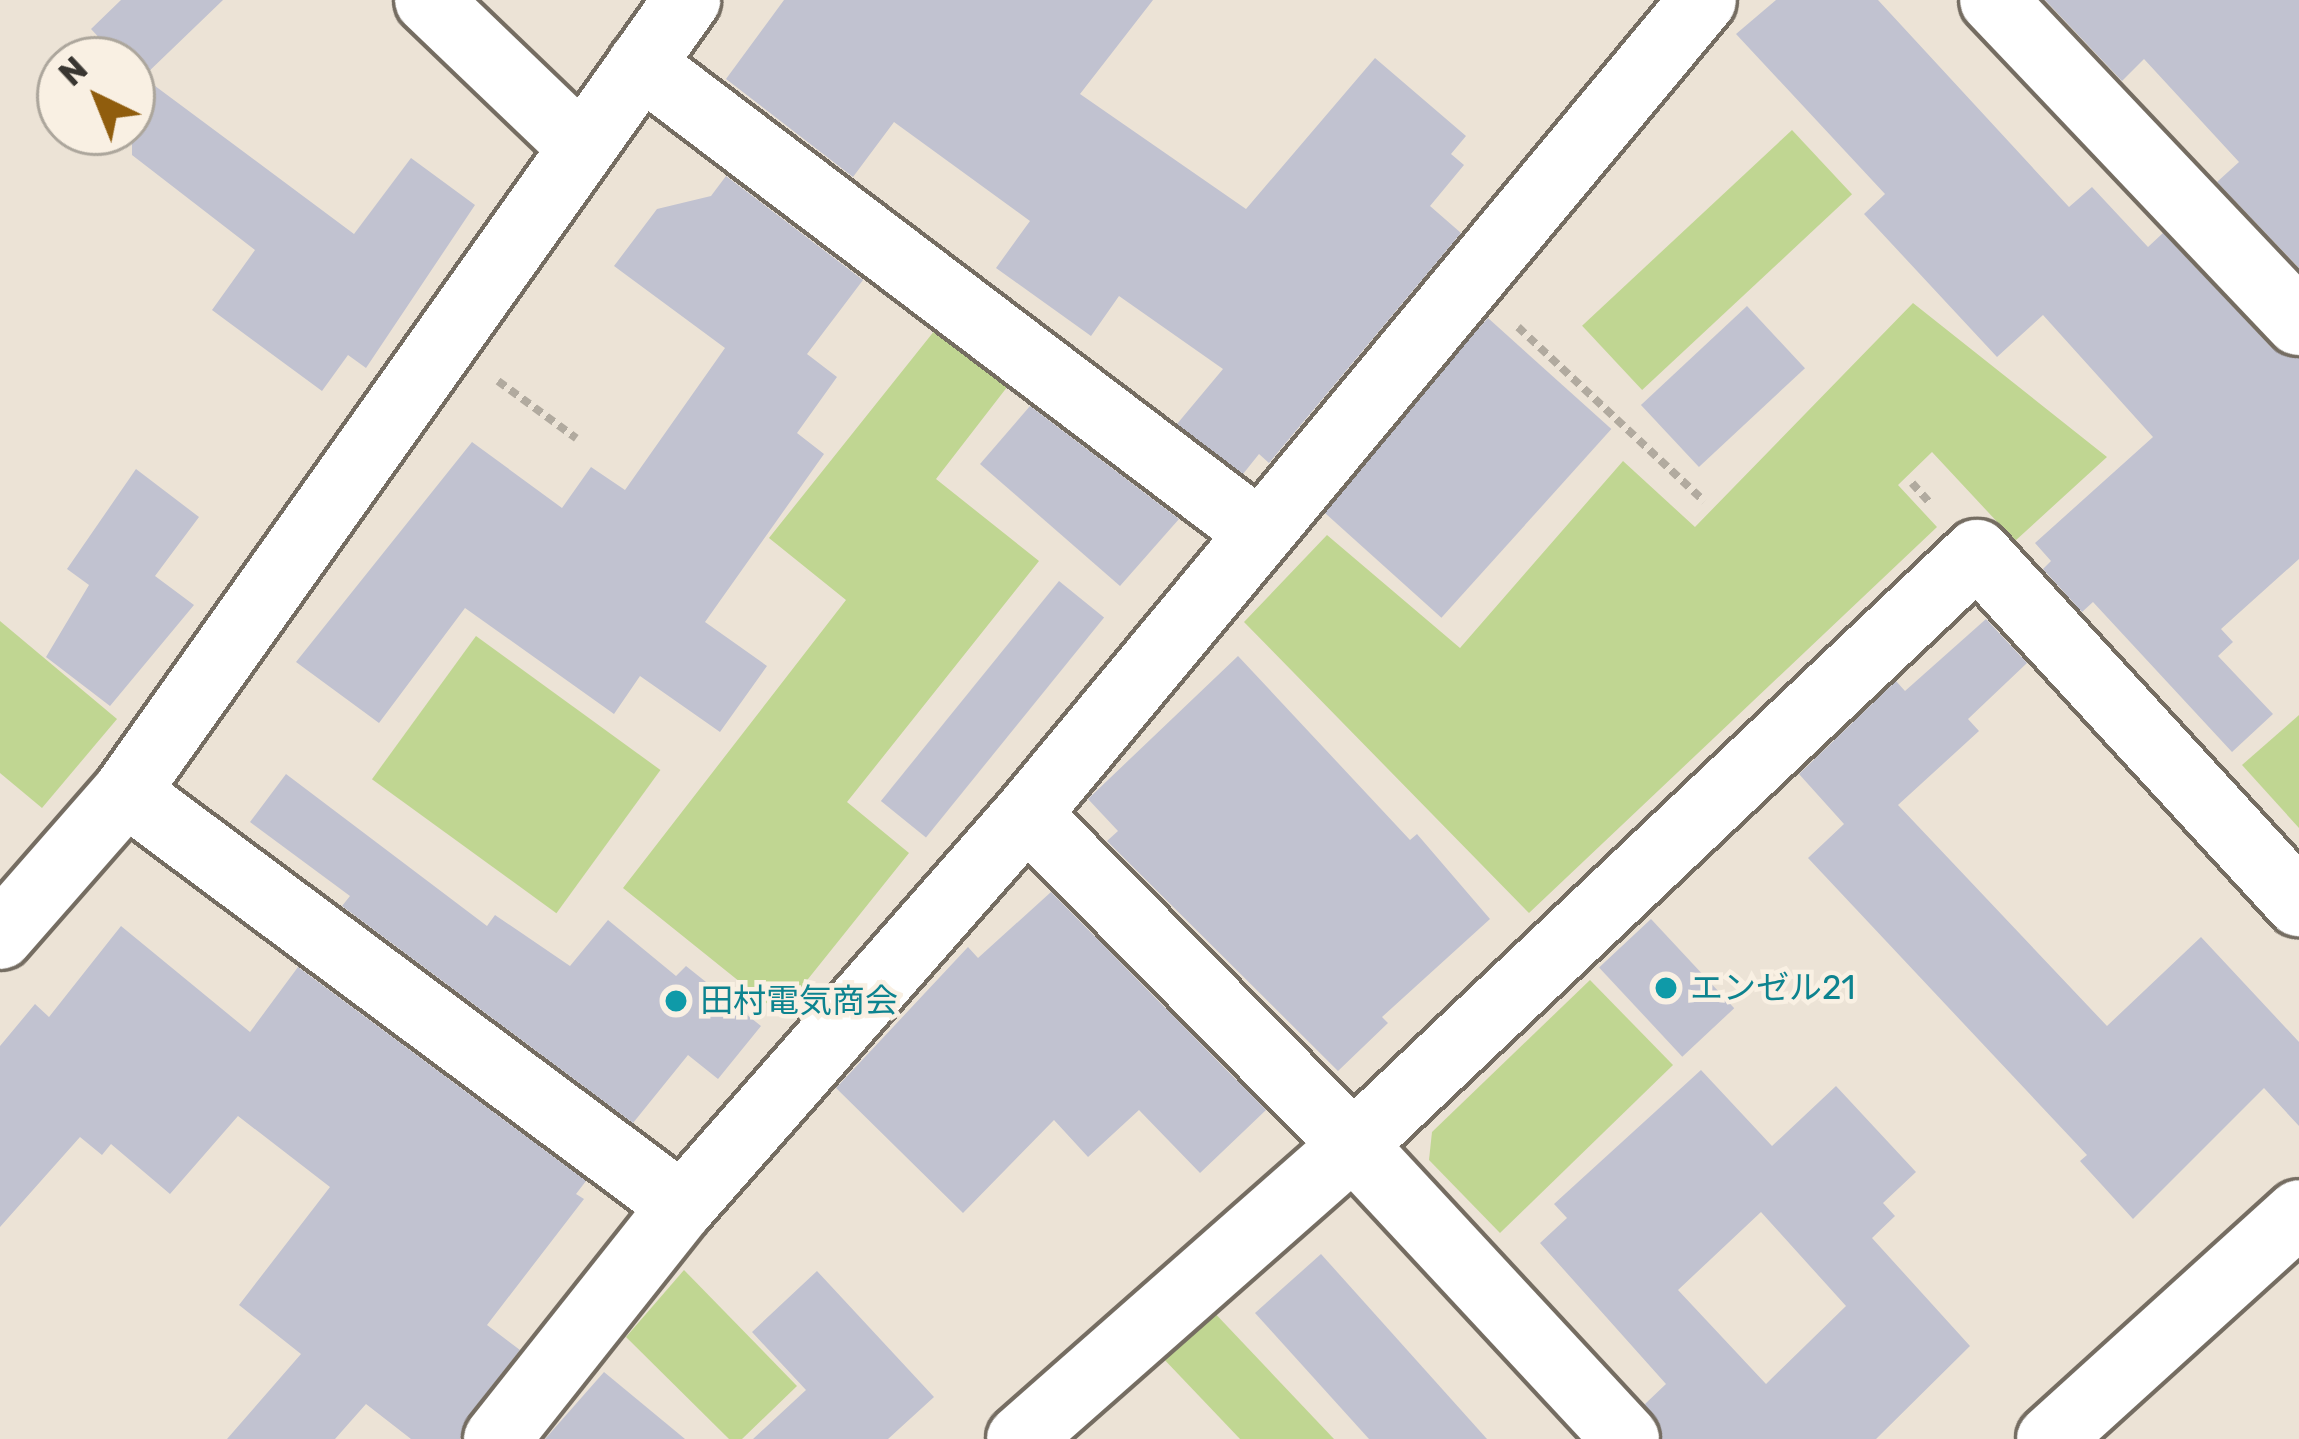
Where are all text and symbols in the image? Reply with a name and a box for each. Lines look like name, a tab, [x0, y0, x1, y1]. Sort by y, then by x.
north arrow	[36, 36, 156, 156]
text: N	[51, 49, 95, 94]
place label: エンゼル21	[1690, 968, 1855, 1008]
marker: エンゼル21	[1653, 975, 1679, 1001]
place label: 田村電気商会	[700, 981, 898, 1021]
marker: 田村電気商会	[663, 988, 689, 1014]

